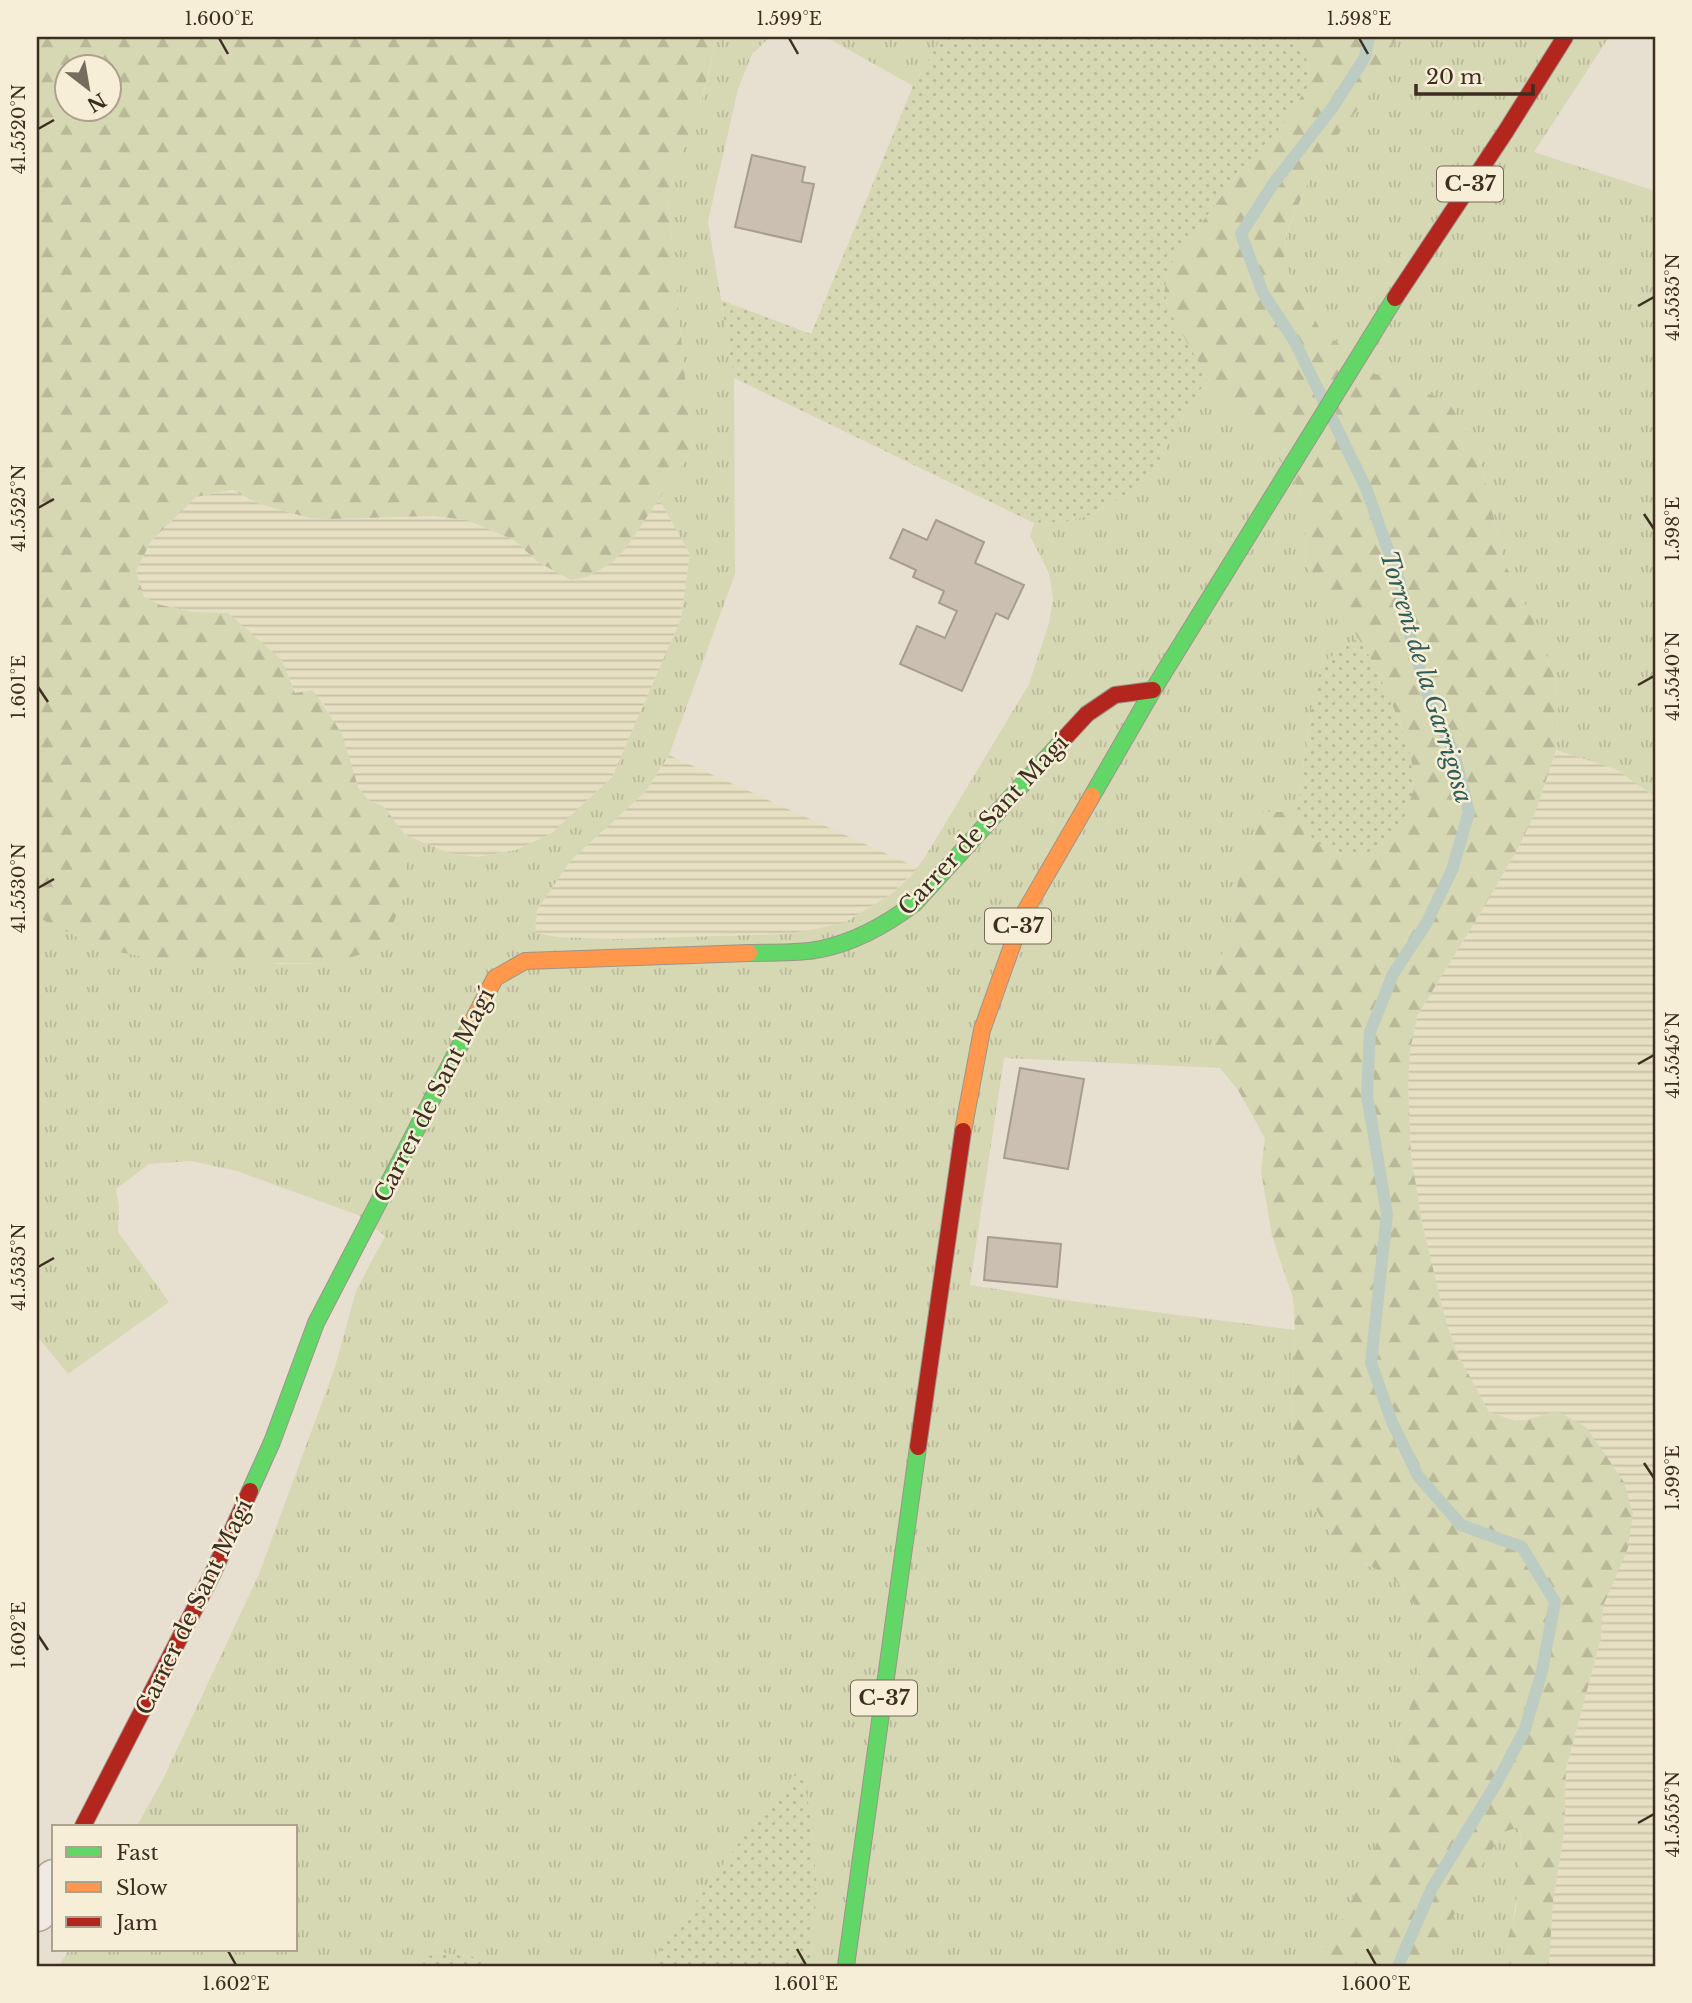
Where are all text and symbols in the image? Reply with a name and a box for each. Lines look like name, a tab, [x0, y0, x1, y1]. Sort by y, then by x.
text: 1.600°E	[184, 8, 254, 30]
text: 1.599°E	[756, 8, 822, 30]
text: 1.598°E	[1327, 8, 1391, 30]
north arrow	[52, 52, 122, 122]
scale bar	[1416, 52, 1533, 96]
text: 20 m	[1426, 64, 1483, 90]
text: 41.5520°N	[8, 84, 30, 174]
text: N	[83, 88, 110, 117]
road number: C-37	[1437, 166, 1503, 202]
text: 41.5535°N	[1662, 253, 1684, 341]
text: 41.5525°N	[8, 464, 30, 552]
text: 1.598°E	[1662, 497, 1684, 561]
water label: Torrent de la Garrigosa	[1374, 547, 1479, 807]
text: 41.5540°N	[1662, 631, 1684, 721]
text: 1.601°E	[8, 655, 30, 719]
street label: Carrer de Sant Magí	[892, 729, 1074, 921]
text: 41.5530°N	[8, 843, 30, 933]
road number: C-37	[985, 908, 1051, 944]
street label: Carrer de Sant Magí	[368, 983, 500, 1207]
text: 41.5545°N	[1662, 1012, 1684, 1099]
text: 41.5535°N	[8, 1223, 30, 1311]
text: 1.599°E	[1662, 1445, 1684, 1511]
street label: Carrer de Sant Magí	[130, 1494, 258, 1719]
text: 1.602°E	[8, 1601, 30, 1669]
road number: C-37	[851, 1680, 917, 1716]
text: 41.5555°N	[1662, 1771, 1684, 1857]
legend	[52, 1825, 298, 1951]
text: Fast	[116, 1840, 158, 1866]
text: Slow	[116, 1875, 168, 1901]
text: Jam	[113, 1910, 158, 1936]
text: 1.602°E	[202, 1973, 270, 1995]
text: 1.601°E	[774, 1973, 838, 1995]
text: 1.600°E	[1341, 1973, 1411, 1995]

